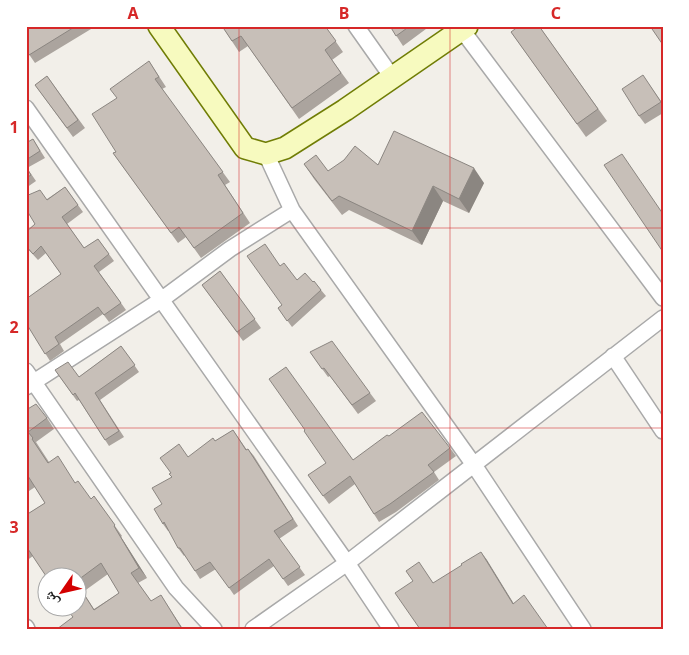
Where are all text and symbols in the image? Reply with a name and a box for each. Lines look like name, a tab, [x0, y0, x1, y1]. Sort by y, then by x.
text: A	[127, 2, 139, 24]
text: B	[339, 2, 349, 24]
text: C	[551, 2, 561, 24]
text: 1	[9, 116, 19, 138]
text: 2	[9, 316, 19, 338]
text: 3	[9, 516, 19, 538]
north arrow	[38, 568, 88, 618]
text: ش	[39, 588, 63, 611]

